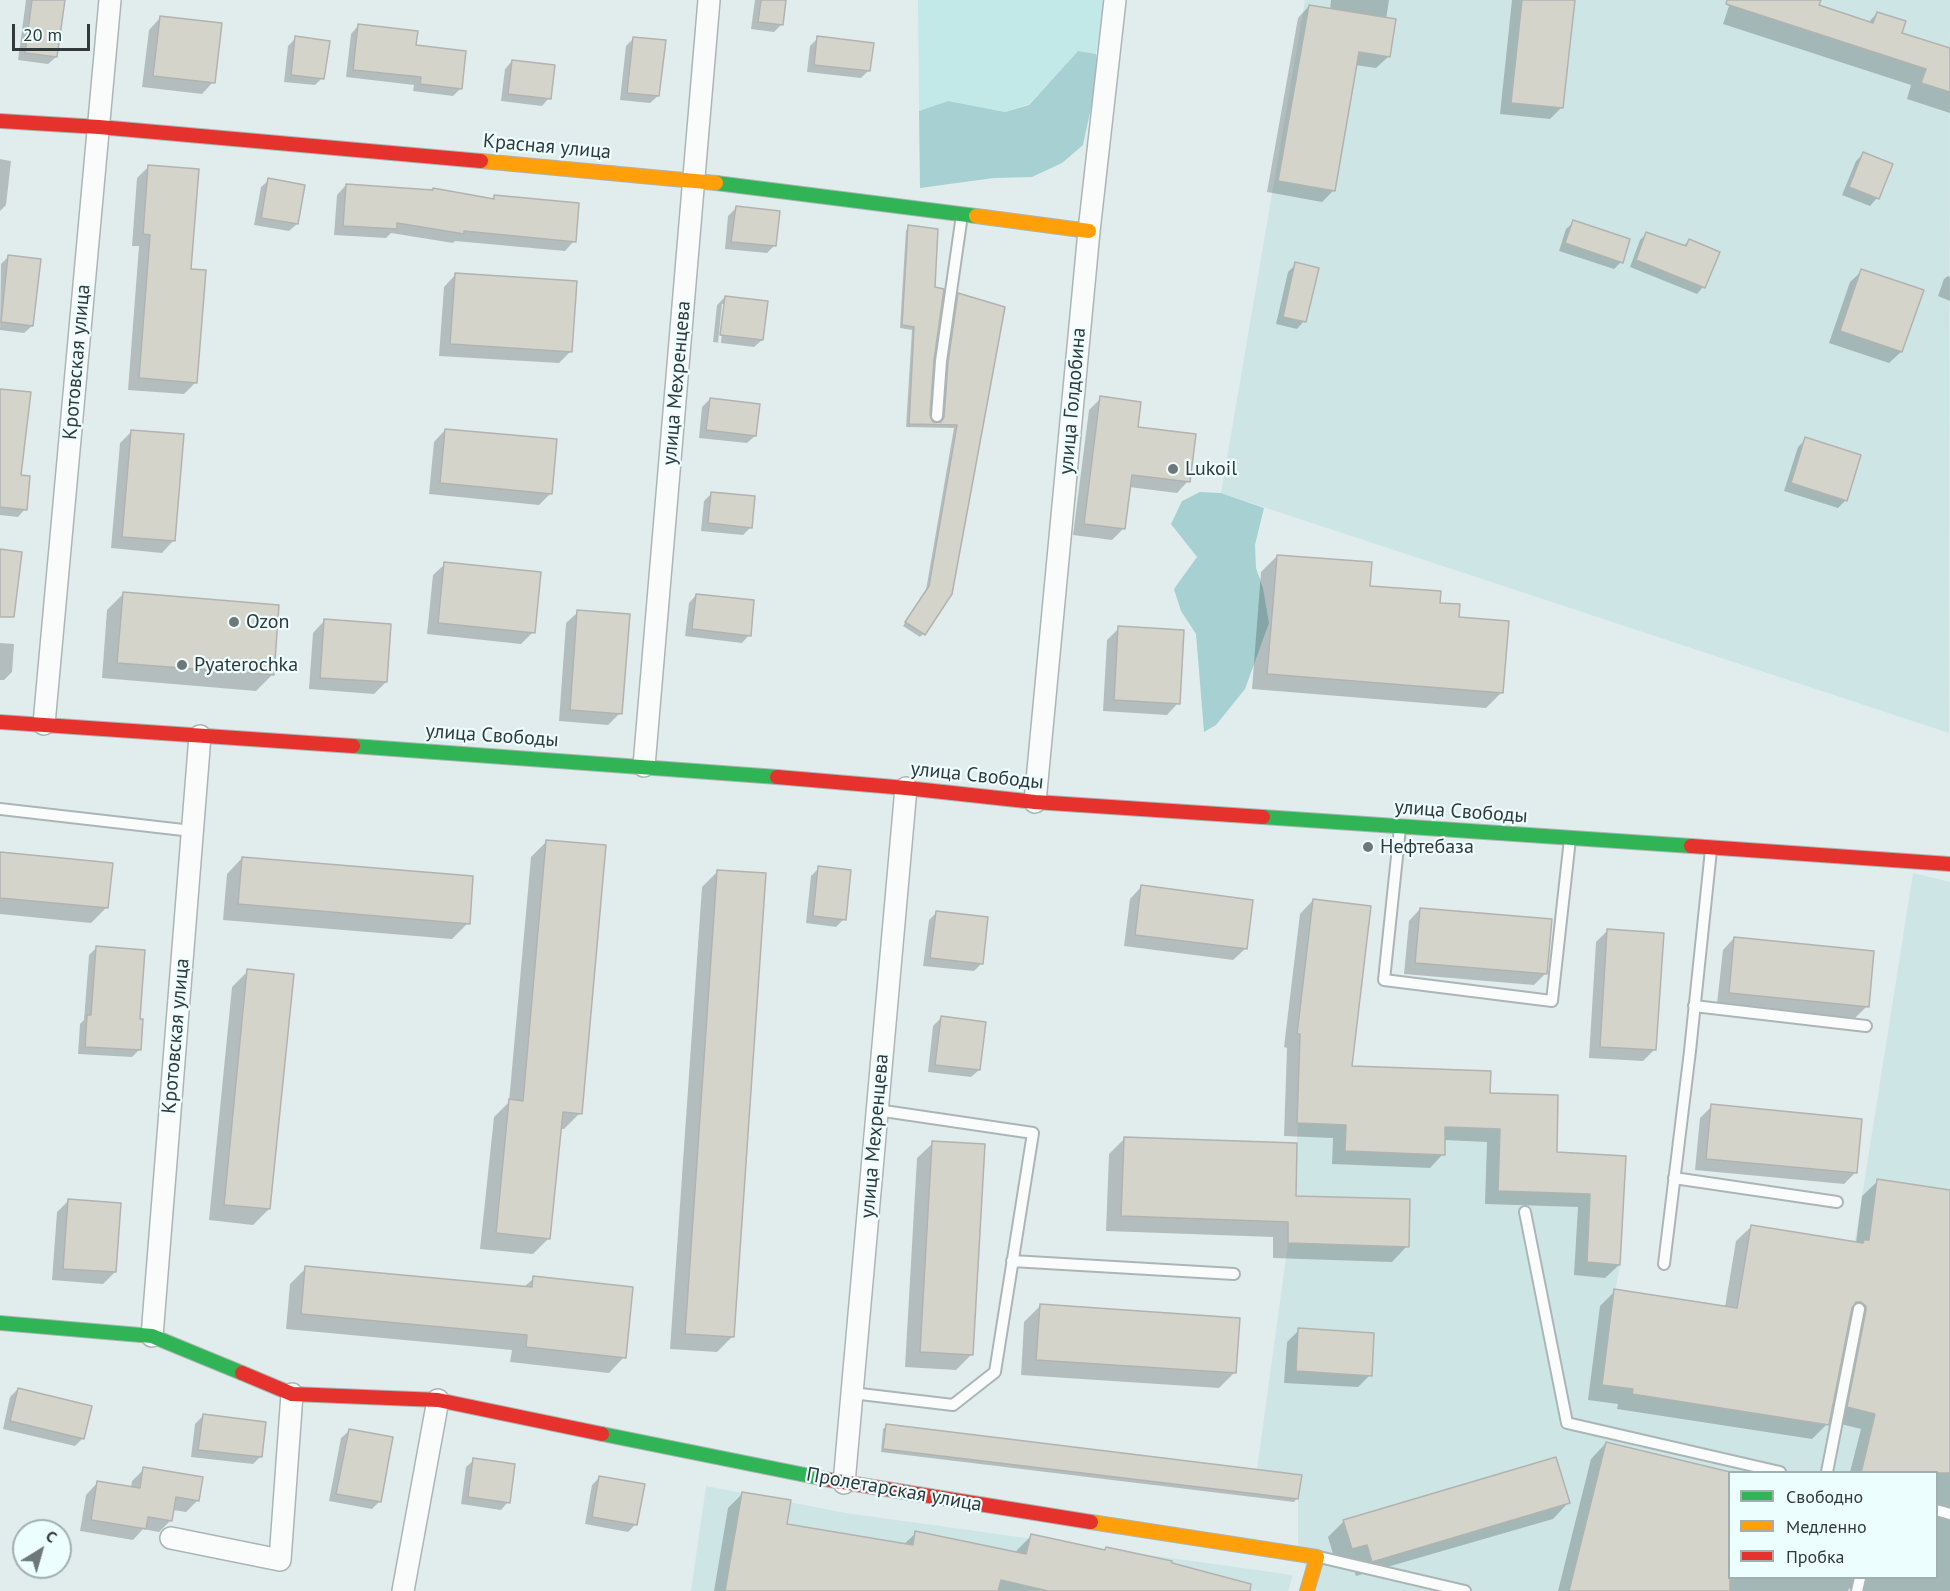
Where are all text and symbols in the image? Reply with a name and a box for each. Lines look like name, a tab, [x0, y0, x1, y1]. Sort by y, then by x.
scale bar	[15, 12, 93, 50]
text: 20 m	[23, 23, 62, 46]
street label: Красная улица	[482, 129, 612, 165]
street label: Кротовская улица	[58, 283, 96, 441]
street label: улица Мехренцева	[658, 300, 696, 466]
street label: улица Голдобина	[1055, 327, 1091, 475]
place label: Lukoil	[1185, 457, 1237, 481]
marker: Lukoil	[1166, 462, 1180, 476]
place label: Ozon	[246, 610, 289, 634]
marker: Ozon	[227, 615, 241, 629]
place label: Pyaterochka	[194, 653, 298, 677]
marker: Pyaterochka	[175, 658, 189, 672]
street label: улица Свободы	[424, 719, 560, 753]
street label: улица Свободы	[909, 757, 1045, 795]
street label: улица Свободы	[1393, 795, 1529, 829]
place label: Нефтебаза	[1380, 835, 1474, 859]
marker: Нефтебаза	[1361, 840, 1375, 854]
street label: Кротовская улица	[157, 957, 195, 1115]
street label: улица Мехренцева	[856, 1053, 894, 1219]
street label: Пролетарская улица	[804, 1463, 984, 1517]
legend	[1728, 1471, 1938, 1579]
text: Свободно	[1786, 1485, 1863, 1508]
text: Медленно	[1786, 1515, 1867, 1538]
north arrow	[12, 1519, 72, 1579]
text: С	[42, 1526, 61, 1547]
text: Пробка	[1786, 1545, 1844, 1568]

